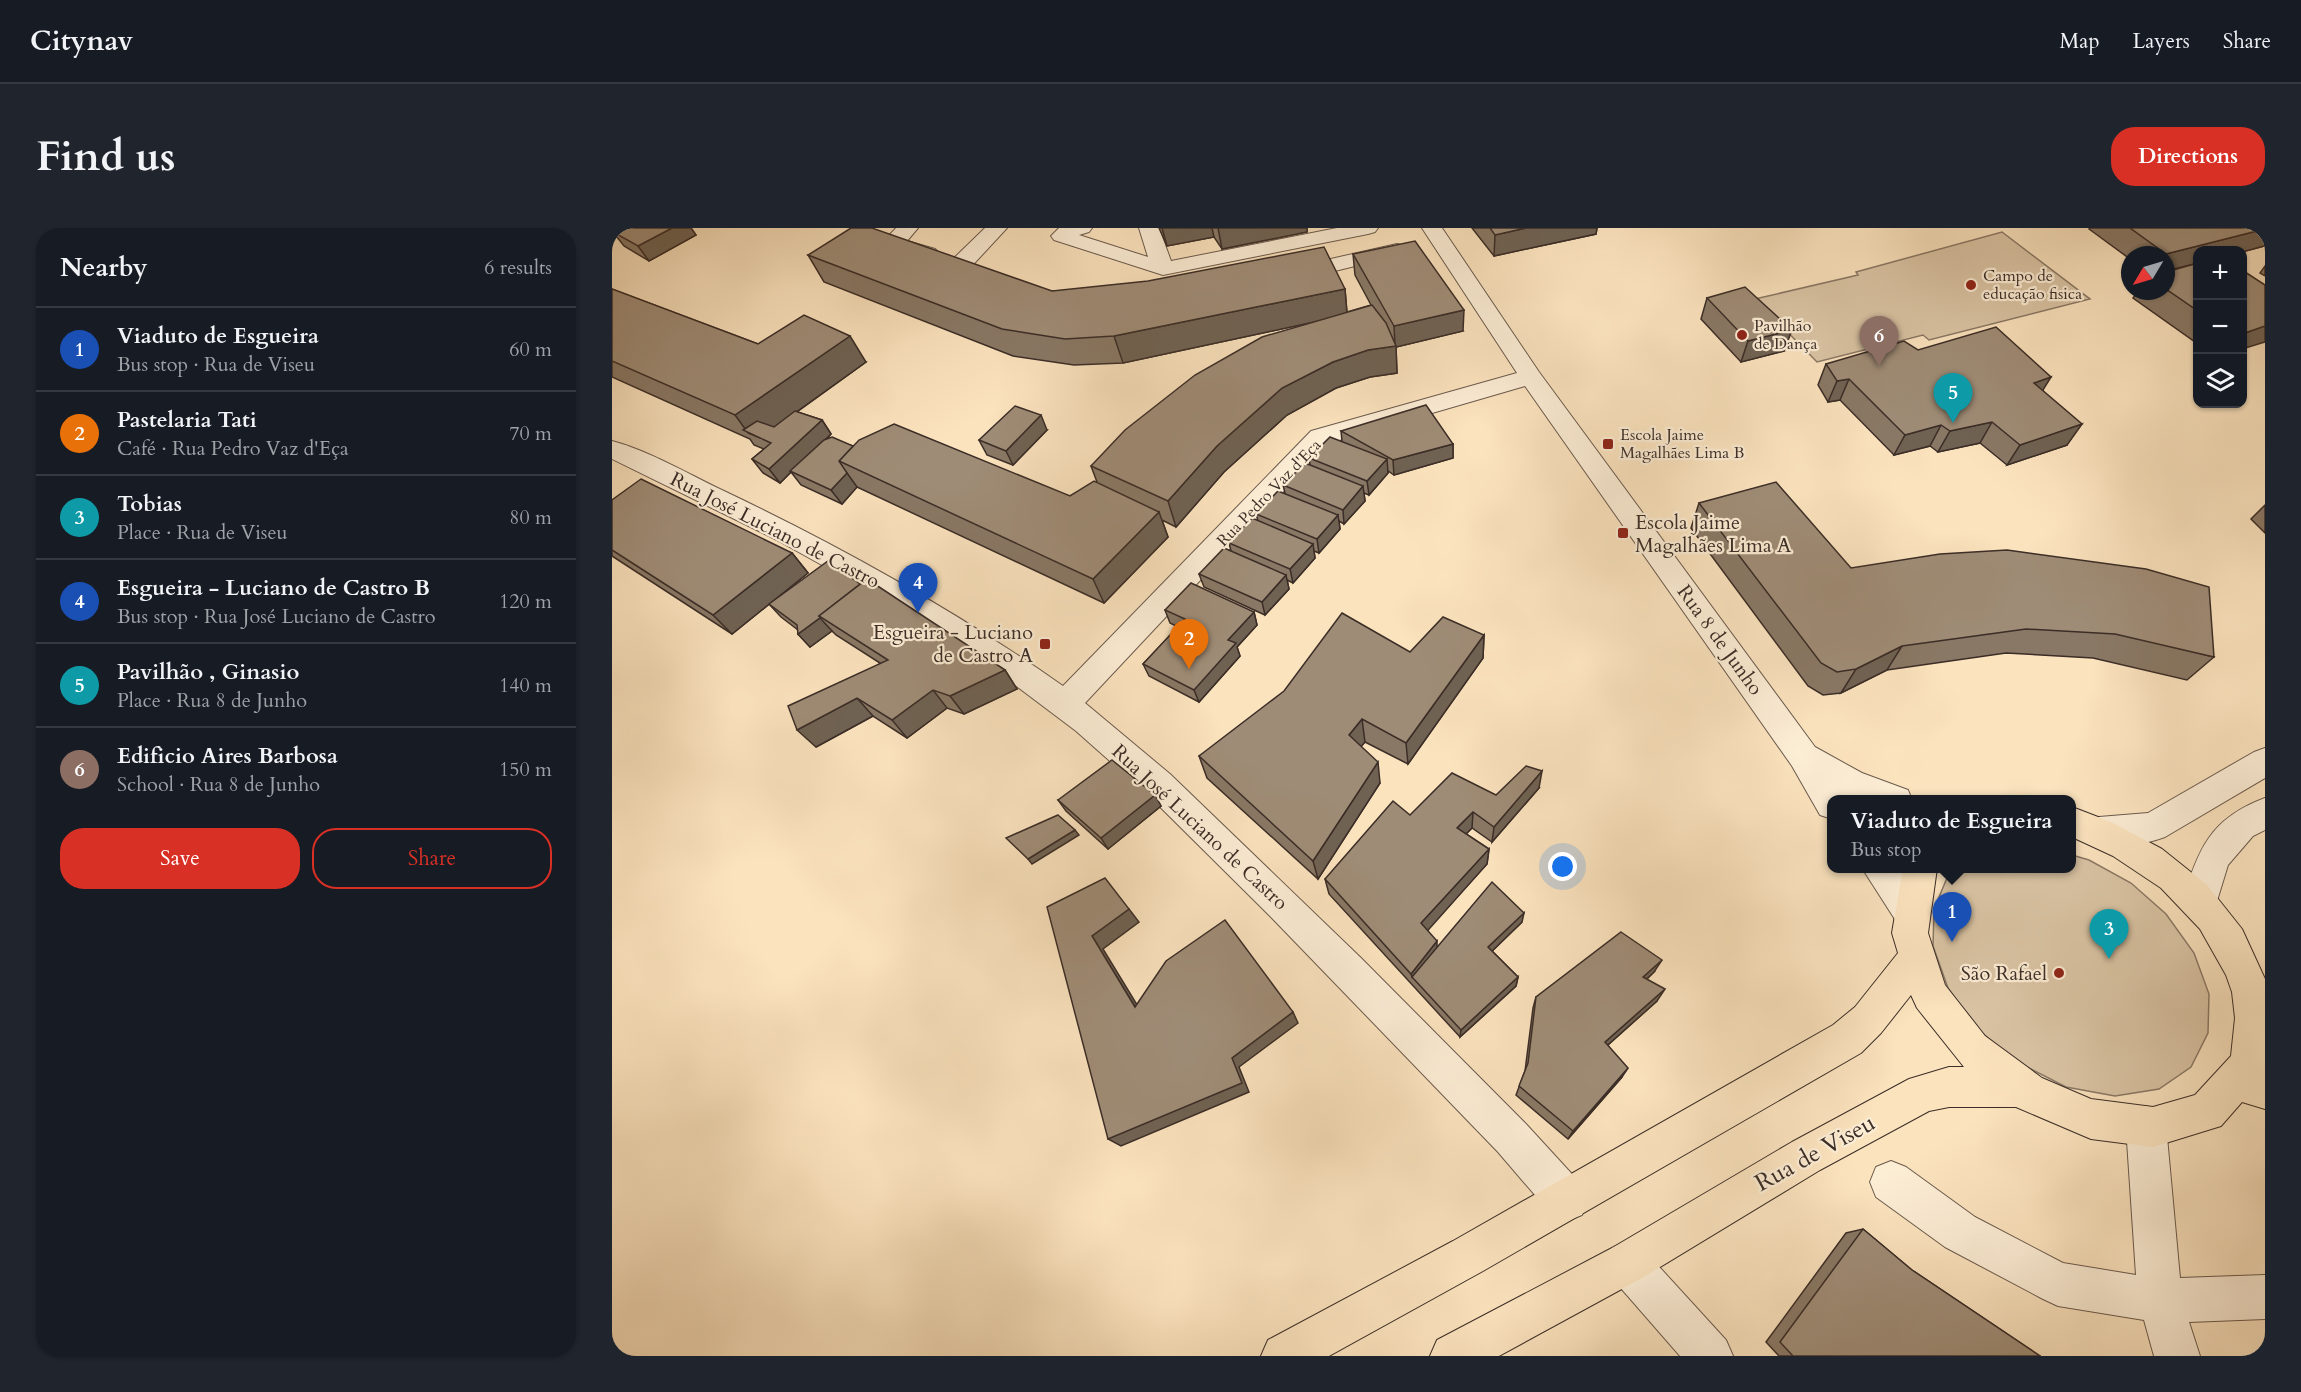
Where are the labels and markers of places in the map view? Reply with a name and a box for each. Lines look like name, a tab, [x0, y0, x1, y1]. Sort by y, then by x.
place label: Campo de educação fisica	[1983, 265, 2082, 305]
marker: Campo de educação fisica	[1964, 278, 1978, 292]
place label: Pavilhão de Dança	[1754, 315, 1817, 355]
pin: 6	[1860, 316, 1898, 366]
marker: Pavilhão de Dança	[1735, 328, 1749, 342]
pin: 5	[1934, 374, 1972, 423]
place label: Escola Jaime Magalhães Lima B	[1620, 424, 1745, 464]
marker: Escola Jaime Magalhães Lima B	[1601, 437, 1615, 451]
place label: Escola Jaime Magalhães Lima A	[1635, 509, 1792, 559]
marker: Escola Jaime Magalhães Lima A	[1616, 526, 1630, 540]
pin: 4	[898, 564, 938, 613]
place label: Esgueira - Luciano de Castro A	[873, 619, 1034, 669]
pin: 2	[1170, 620, 1208, 669]
marker: Esgueira - Luciano de Castro A	[1038, 637, 1052, 651]
pin: 1	[1932, 892, 1972, 942]
pin: 3	[2090, 910, 2128, 959]
place label: São Rafael	[1961, 960, 2047, 987]
marker: São Rafael	[2052, 966, 2066, 980]

